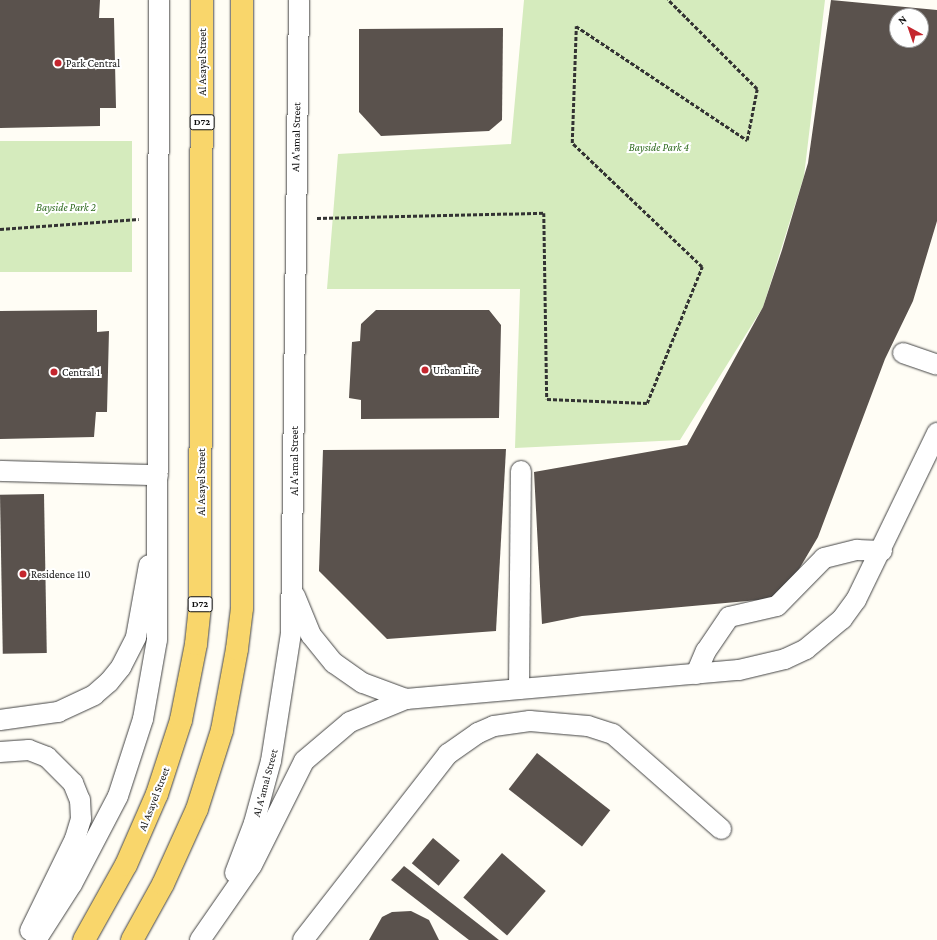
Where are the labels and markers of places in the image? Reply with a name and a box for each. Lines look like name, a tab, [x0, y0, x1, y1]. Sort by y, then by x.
place label: Park Central	[66, 56, 120, 70]
marker: Park Central	[53, 58, 63, 68]
place label: Urban Life	[433, 363, 479, 377]
place label: Central 1	[62, 365, 100, 379]
marker: Urban Life	[420, 365, 430, 375]
marker: Central 1	[49, 367, 59, 377]
place label: Residence 110	[31, 567, 90, 581]
marker: Residence 110	[18, 569, 28, 579]

